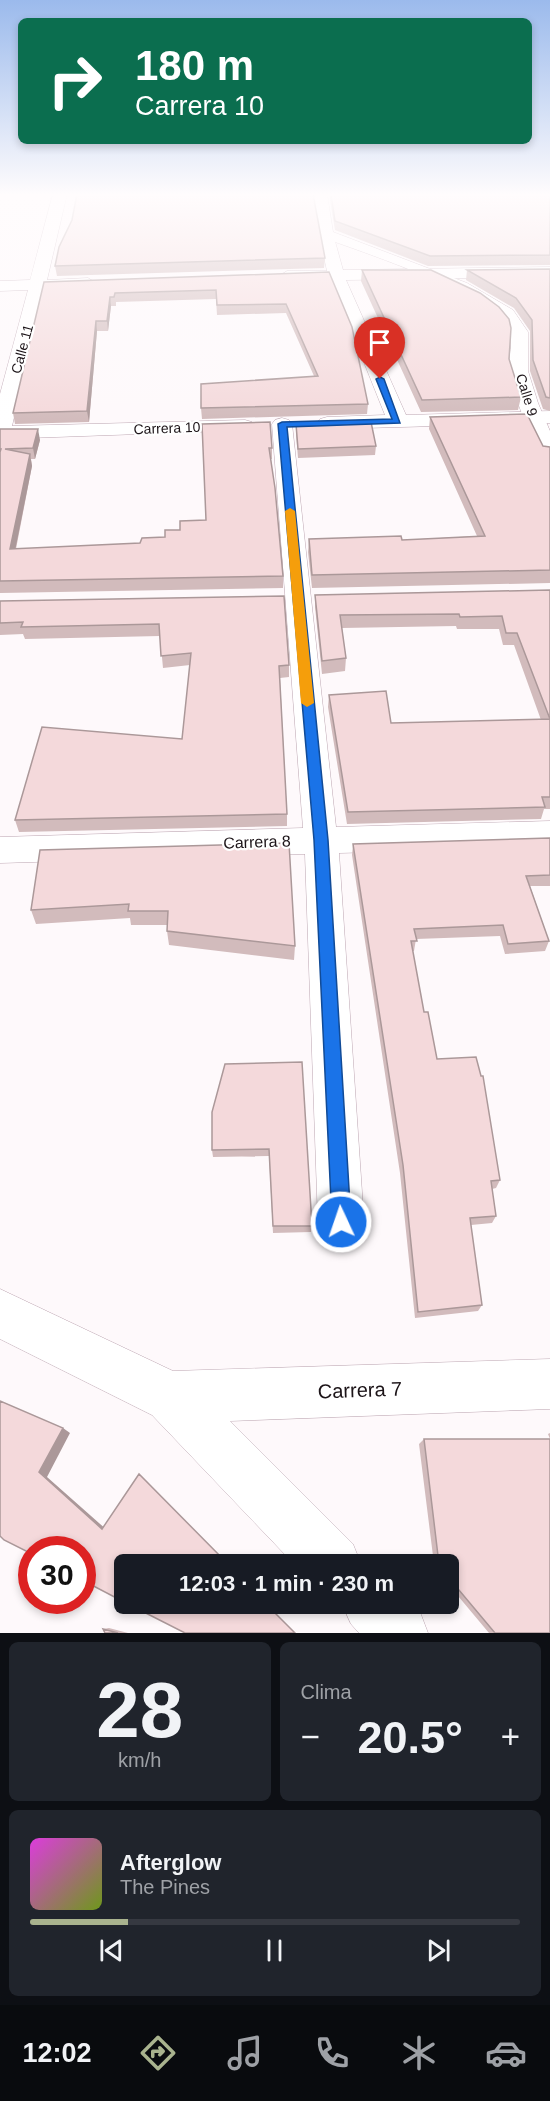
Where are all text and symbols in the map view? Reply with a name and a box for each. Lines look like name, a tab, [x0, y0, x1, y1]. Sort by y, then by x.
icon: right	[36, 42, 114, 120]
text: 180 m	[135, 42, 254, 89]
text: Carrera 10	[135, 91, 264, 121]
pin	[354, 317, 405, 379]
street label: Calle 11	[8, 322, 36, 375]
icon: arrive	[363, 326, 396, 359]
street label: Calle 9	[513, 372, 541, 418]
street label: Carrera 10	[133, 419, 201, 437]
street label: Carrera 8	[223, 832, 291, 852]
position arrow	[309, 1190, 373, 1254]
street label: Carrera 7	[317, 1378, 403, 1402]
speed limit sign: 30	[18, 1536, 96, 1614]
text: 12:03 · 1 min · 230 m	[179, 1571, 394, 1596]
text: 28	[96, 1666, 183, 1754]
text: Clima	[301, 1681, 352, 1703]
text: 20.5°	[357, 1712, 463, 1763]
text: −	[301, 1718, 320, 1755]
text: +	[501, 1718, 520, 1755]
text: km/h	[118, 1749, 161, 1771]
text: Afterglow	[120, 1850, 221, 1875]
text: The Pines	[120, 1876, 210, 1898]
icon: previous	[95, 1934, 128, 1967]
icon: pause	[258, 1934, 291, 1967]
icon: next	[422, 1934, 455, 1967]
icon: directions	[137, 2032, 179, 2074]
icon: music	[224, 2032, 266, 2074]
icon: phone	[311, 2032, 353, 2074]
icon: climate	[398, 2032, 440, 2074]
icon: car	[485, 2032, 527, 2074]
text: 12:02	[23, 2038, 92, 2068]

